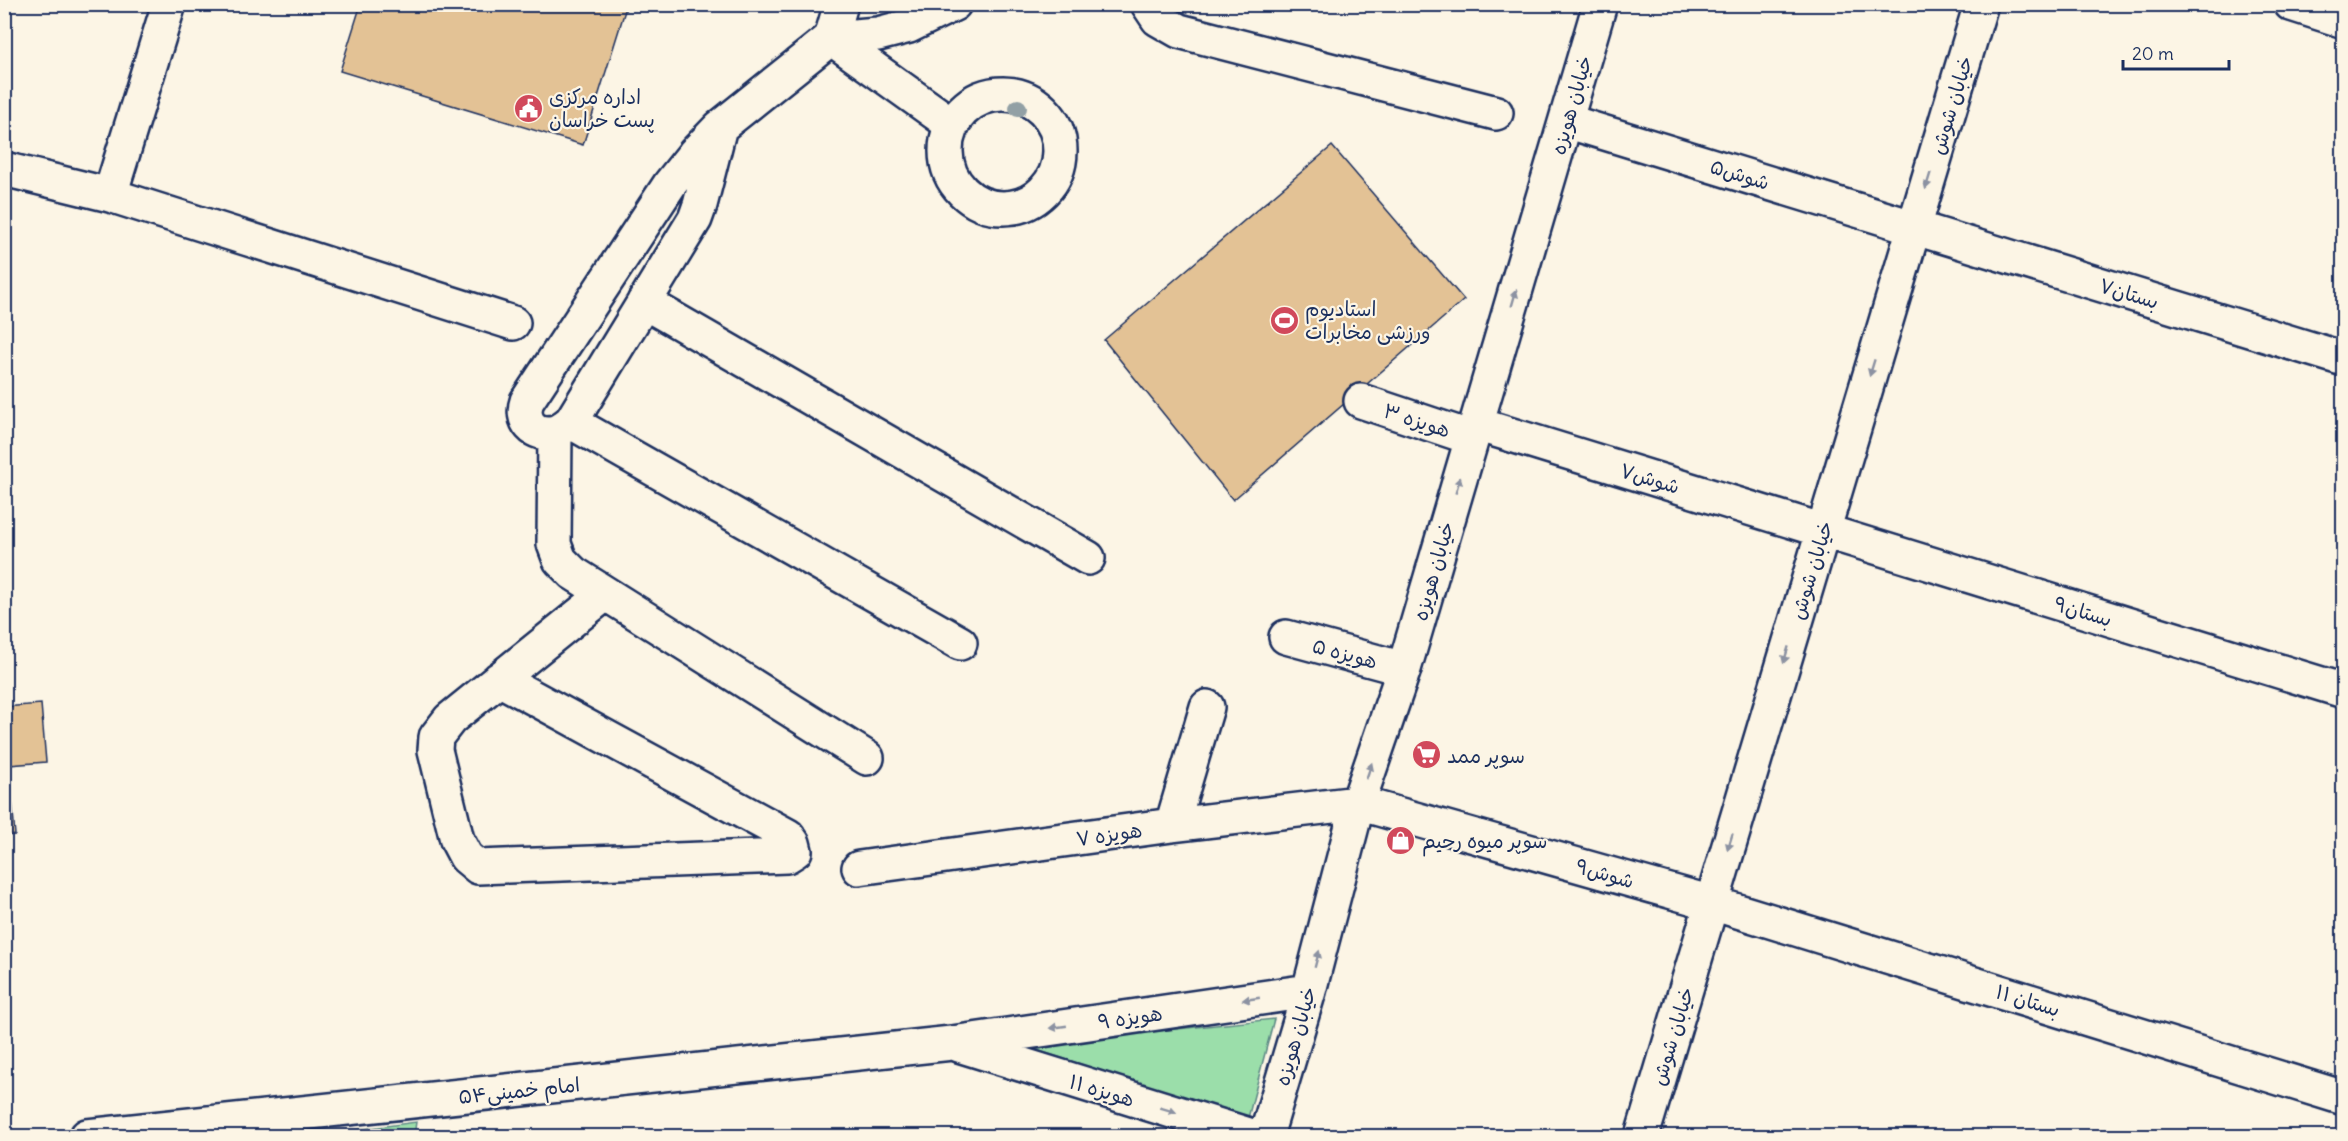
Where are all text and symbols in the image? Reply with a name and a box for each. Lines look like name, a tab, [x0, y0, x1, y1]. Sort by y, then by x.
scale bar	[2123, 33, 2230, 71]
text: 20 m	[2132, 42, 2174, 65]
street label: خیابان هویزه	[1545, 53, 1597, 157]
street label: خیابان شوش	[1924, 53, 1978, 157]
place label: اداره مرکزی پست خراسان	[549, 84, 655, 133]
public building icon: اداره مرکزی پست خراسان	[512, 92, 544, 124]
street label: شوش۵	[1707, 153, 1773, 195]
one-way arrow	[1923, 172, 1932, 190]
street label: بستان۷	[2096, 272, 2162, 314]
one-way arrow	[1509, 289, 1519, 307]
place label: استادیوم ورزشی مخابرات	[1305, 296, 1431, 345]
sports icon: استادیوم ورزشی مخابرات	[1268, 304, 1300, 336]
one-way arrow	[1867, 359, 1876, 377]
street label: هویزه ۳	[1380, 397, 1454, 443]
street label: شوش۷	[1617, 457, 1683, 499]
one-way arrow	[1454, 476, 1463, 494]
street label: خیابان شوش	[1784, 518, 1838, 622]
street label: خیابان هویزه	[1407, 519, 1459, 623]
street label: بستان۹	[2051, 590, 2115, 632]
street label: هویزه ۵	[1310, 632, 1380, 674]
one-way arrow	[1781, 646, 1790, 664]
supermarket icon: سوپر ممد	[1410, 739, 1442, 771]
place label: سوپر ممد	[1447, 743, 1525, 769]
one-way arrow	[1365, 762, 1375, 780]
street label: هویزه ۷	[1074, 817, 1144, 851]
shop icon: سوپر میوه رحیم	[1385, 824, 1417, 856]
place label: سوپر میوه رحیم	[1422, 828, 1548, 857]
one-way arrow	[1725, 833, 1734, 851]
street label: شوش۹	[1573, 853, 1637, 893]
one-way arrow	[1313, 950, 1322, 968]
street label: بستان ۱۱	[1993, 978, 2063, 1022]
street label: خیابان هویزه	[1269, 984, 1321, 1088]
street label: خیابان شوش	[1645, 984, 1699, 1088]
one-way arrow	[1241, 995, 1260, 1004]
street label: هویزه ۹	[1096, 1000, 1164, 1034]
one-way arrow	[1048, 1023, 1067, 1032]
street label: هویزه ۱۱	[1066, 1068, 1138, 1112]
street label: امام خمینی۵۴	[457, 1071, 581, 1112]
one-way arrow	[1159, 1106, 1177, 1115]

